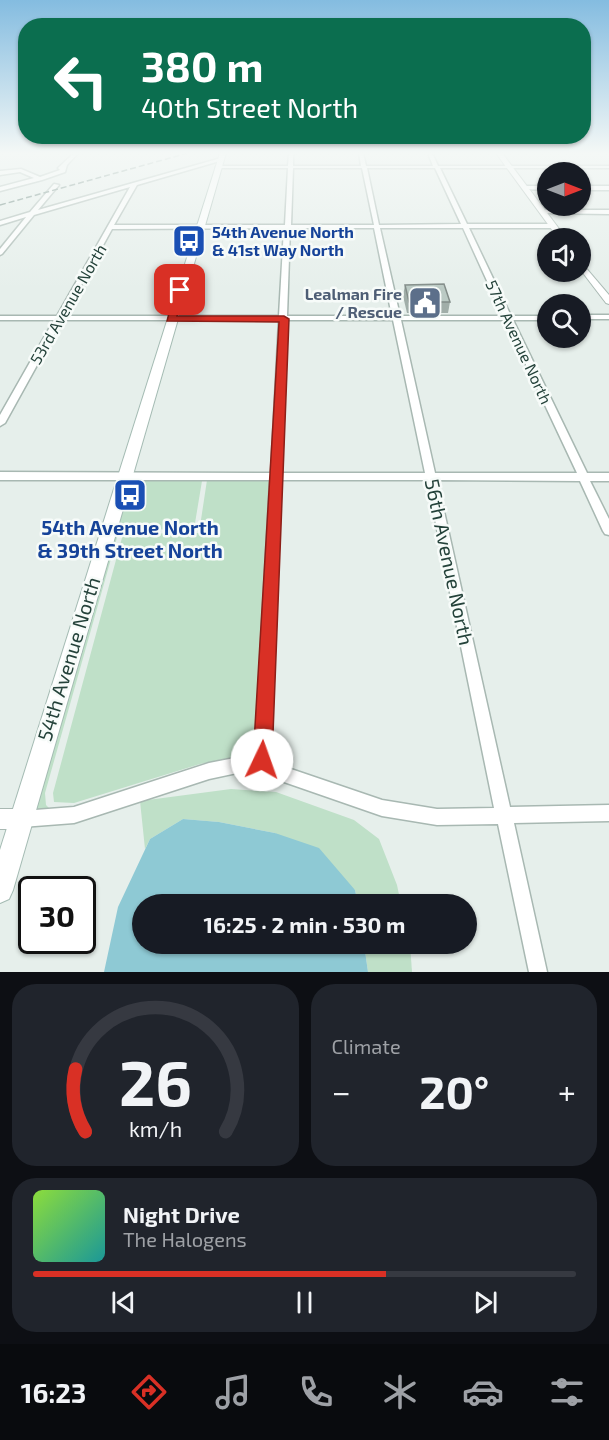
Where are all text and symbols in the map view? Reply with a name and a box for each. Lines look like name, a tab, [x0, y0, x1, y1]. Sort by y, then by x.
text: 380 m	[141, 40, 264, 90]
icon: left	[42, 42, 120, 120]
text: 40th Street North	[141, 91, 358, 123]
north arrow	[537, 162, 591, 216]
map controls	[537, 162, 591, 348]
place label: 54th Avenue North & 41st Way North	[212, 222, 354, 260]
bus stop icon: 54th Avenue North & 41st Way North	[171, 223, 207, 259]
button: sound	[537, 228, 591, 282]
street label: 53rd Avenue North	[25, 240, 110, 367]
pin	[154, 264, 205, 315]
icon: arrive	[163, 273, 196, 306]
street label: 57th Avenue North	[482, 277, 557, 407]
place label: Lealman Fire / Rescue	[305, 284, 402, 321]
public building icon: Lealman Fire / Rescue	[407, 285, 443, 321]
button: search	[537, 294, 591, 348]
street label: 56th Avenue North	[421, 476, 479, 647]
bus stop icon: 54th Avenue North & 39th Street North	[112, 477, 148, 513]
place label: 54th Avenue North & 39th Street North	[37, 515, 223, 562]
street label: 54th Avenue North	[32, 574, 104, 744]
position arrow	[230, 728, 294, 792]
speed limit sign: 30	[18, 876, 96, 954]
text: 16:25 · 2 min · 530 m	[204, 911, 405, 937]
text: Climate	[332, 1034, 401, 1058]
text: 26	[119, 1044, 192, 1119]
text: 20°	[419, 1064, 489, 1118]
text: −	[332, 1071, 351, 1111]
text: +	[558, 1071, 576, 1111]
text: km/h	[129, 1116, 182, 1141]
text: Night Drive	[123, 1201, 240, 1227]
text: The Halogens	[123, 1227, 247, 1251]
icon: previous	[107, 1286, 140, 1319]
icon: pause	[288, 1286, 321, 1319]
icon: next	[469, 1286, 502, 1319]
icon: directions	[128, 1371, 170, 1413]
icon: music	[212, 1371, 254, 1413]
icon: phone	[295, 1371, 337, 1413]
icon: climate	[379, 1371, 421, 1413]
icon: car	[462, 1371, 504, 1413]
icon: filters	[546, 1371, 588, 1413]
text: 16:23	[21, 1376, 86, 1408]

